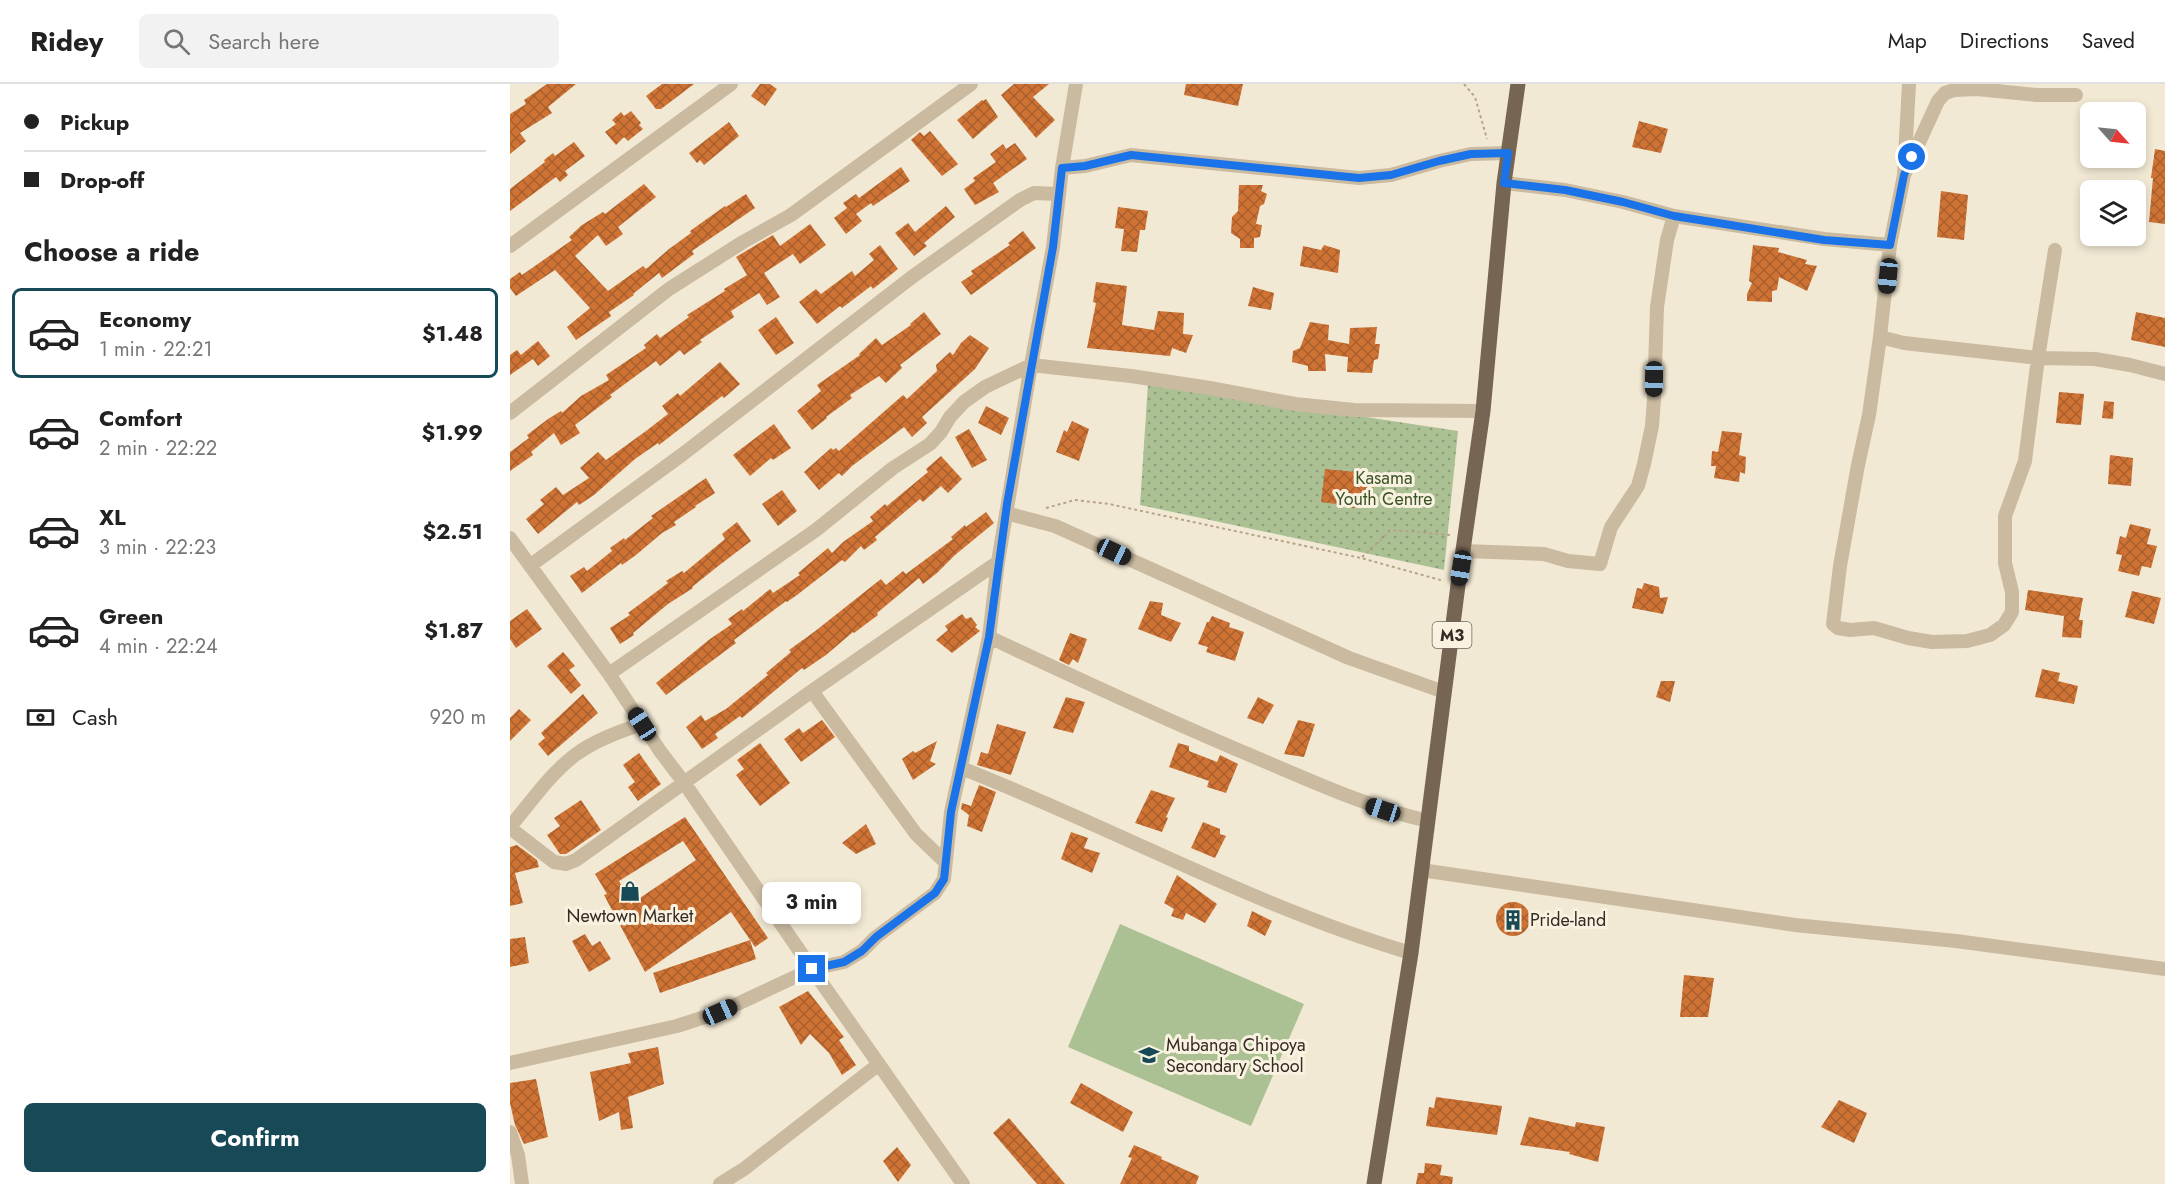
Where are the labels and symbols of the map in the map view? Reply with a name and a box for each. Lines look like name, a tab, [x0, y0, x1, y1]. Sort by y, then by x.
north arrow	[2080, 102, 2146, 168]
route start	[1898, 143, 1925, 170]
car	[1877, 257, 1899, 295]
car	[1645, 361, 1663, 397]
park label: Kasama Youth Centre	[1335, 465, 1433, 512]
car	[1094, 536, 1134, 568]
car	[1449, 549, 1473, 587]
road number: M3	[1432, 622, 1472, 648]
car	[625, 704, 659, 744]
car	[1363, 796, 1403, 824]
shop icon: Newtown Market	[618, 879, 642, 903]
callout: 3 min	[762, 882, 862, 924]
place label: Newtown Market	[567, 903, 694, 929]
place label: Pride-land	[1530, 907, 1606, 933]
building icon: Pride-land	[1501, 908, 1525, 932]
route end	[798, 955, 825, 982]
car	[700, 996, 740, 1028]
place label: Mubanga Chipoya Secondary School	[1166, 1032, 1306, 1079]
school or university icon: Mubanga Chipoya Secondary School	[1137, 1043, 1161, 1067]

